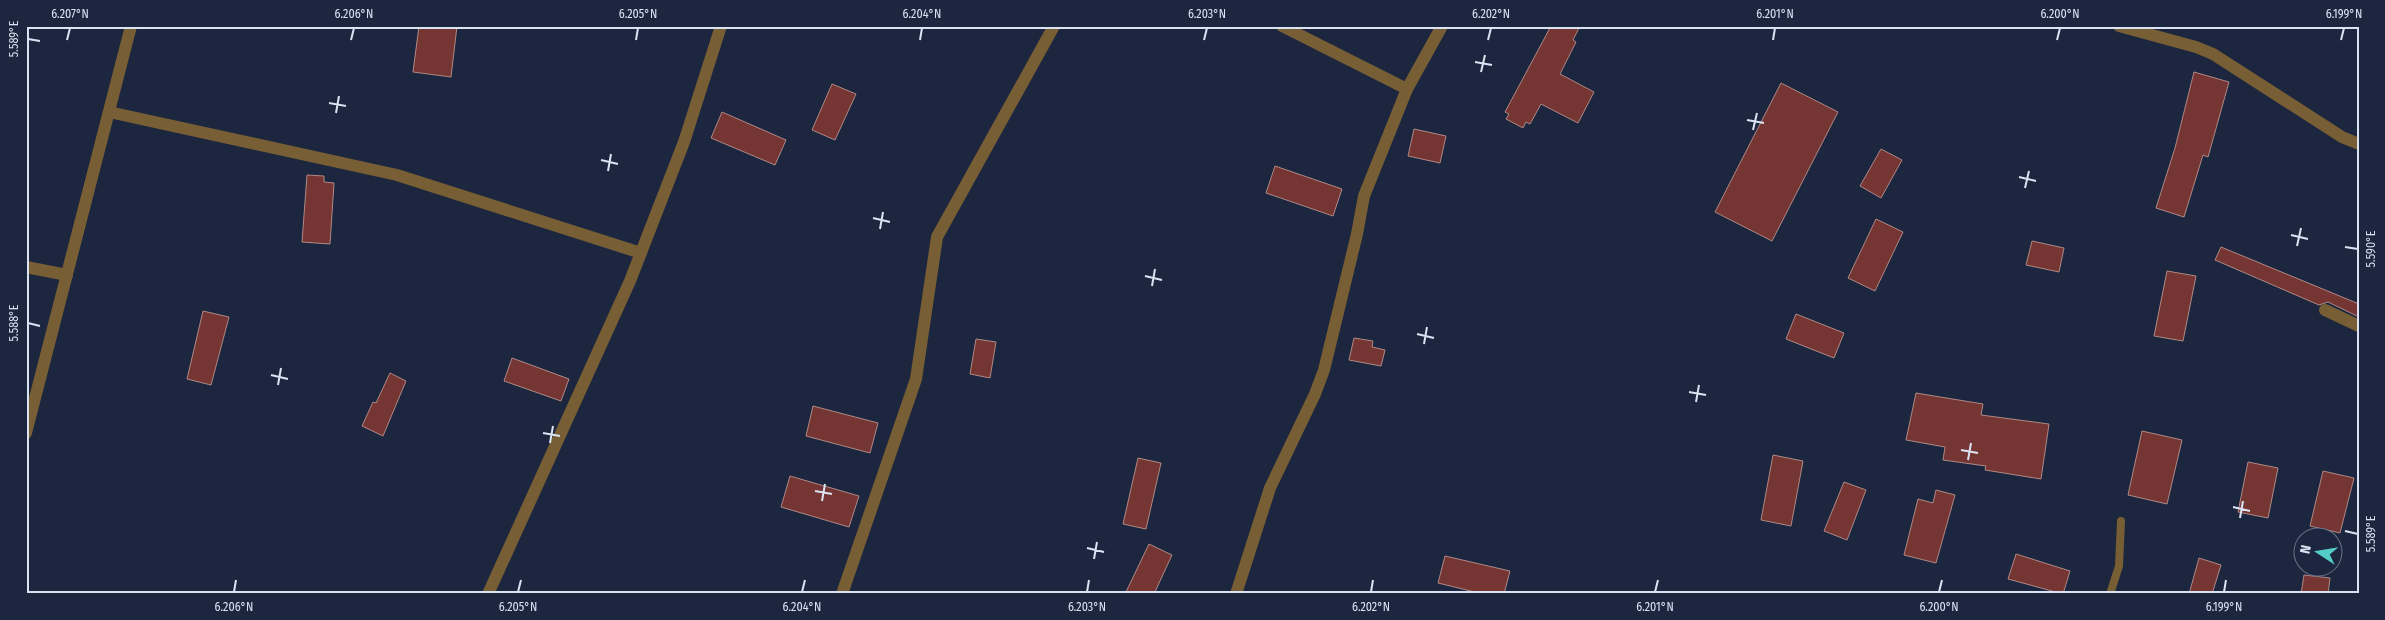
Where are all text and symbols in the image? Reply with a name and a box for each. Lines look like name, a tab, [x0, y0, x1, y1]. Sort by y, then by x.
text: 6.207°N	[51, 7, 89, 21]
text: 6.206°N	[335, 7, 373, 21]
text: 6.205°N	[619, 7, 657, 21]
text: 6.204°N	[903, 7, 941, 21]
text: 6.203°N	[1188, 7, 1226, 21]
text: 6.202°N	[1472, 7, 1510, 21]
text: 6.201°N	[1756, 7, 1794, 21]
text: 6.200°N	[2040, 7, 2080, 21]
text: 6.199°N	[2326, 7, 2362, 21]
text: 5.589°E	[7, 20, 21, 57]
text: 5.590°E	[2364, 230, 2378, 267]
text: 5.588°E	[7, 304, 21, 341]
text: 5.589°E	[2364, 515, 2378, 552]
north arrow	[2292, 528, 2342, 578]
text: N	[2297, 544, 2315, 555]
text: 6.206°N	[215, 600, 253, 614]
text: 6.205°N	[499, 600, 537, 614]
text: 6.204°N	[783, 600, 821, 614]
text: 6.203°N	[1068, 600, 1106, 614]
text: 6.202°N	[1352, 600, 1390, 614]
text: 6.201°N	[1636, 600, 1674, 614]
text: 6.200°N	[1919, 600, 1959, 614]
text: 6.199°N	[2206, 600, 2242, 614]

